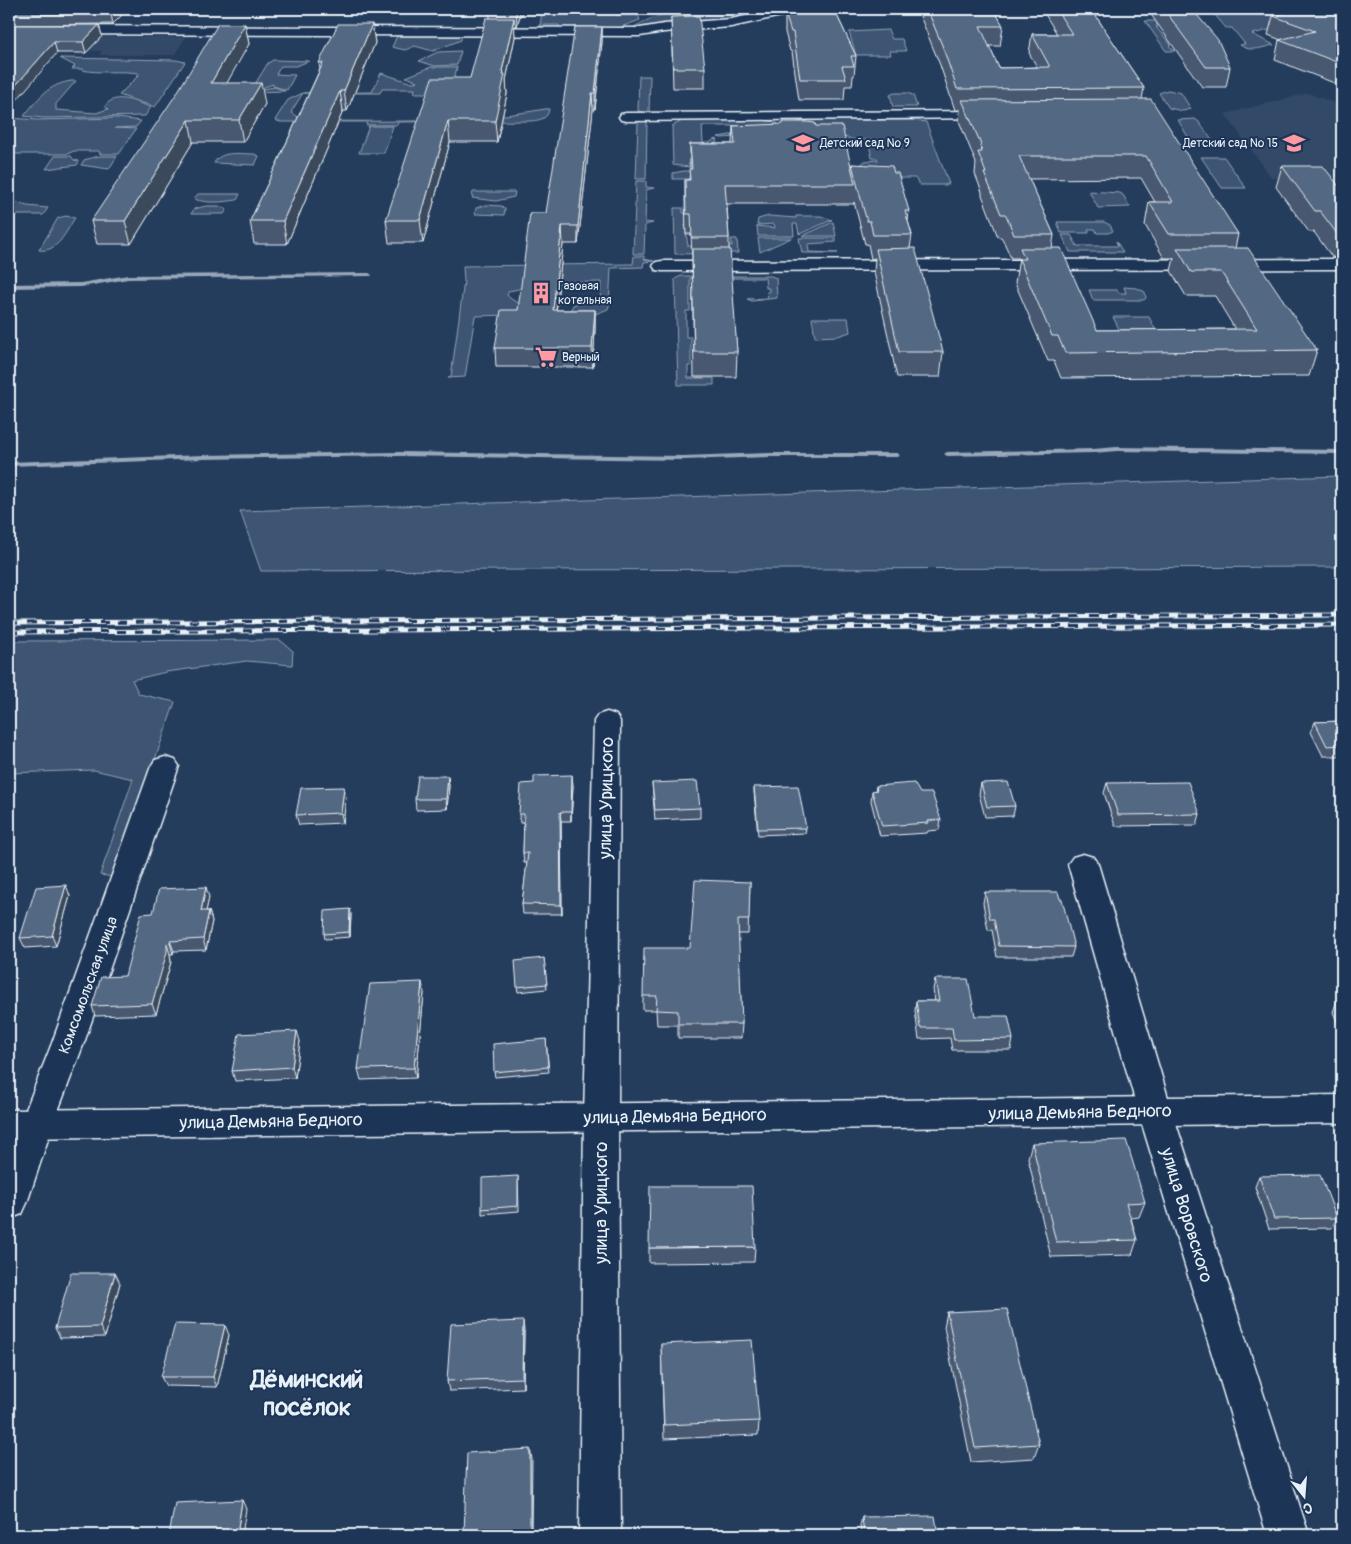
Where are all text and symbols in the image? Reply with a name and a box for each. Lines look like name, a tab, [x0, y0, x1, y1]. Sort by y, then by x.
school or university icon: Детский сад № 9	[790, 130, 816, 156]
school or university icon: Детский сад № 15	[1281, 130, 1307, 156]
place label: Детский сад № 9	[819, 136, 910, 151]
place label: Детский сад № 15	[1182, 136, 1278, 151]
place label: Газовая котельная	[558, 279, 612, 308]
building icon: Газовая котельная	[528, 280, 554, 306]
supermarket icon: Верный	[533, 344, 559, 370]
place label: Верный	[562, 350, 600, 365]
street label: улица Урицкого	[594, 736, 619, 860]
street label: Комсомольская улица	[55, 914, 122, 1057]
street label: улица Демьяна Бедного	[987, 1099, 1172, 1126]
street label: улица Демьяна Бедного	[582, 1103, 767, 1130]
street label: улица Демьяна Бедного	[178, 1108, 363, 1135]
street label: улица Урицкого	[590, 1142, 613, 1265]
street label: улица Воровского	[1155, 1144, 1218, 1286]
district label: Дёминский посёлок	[249, 1365, 363, 1422]
north arrow	[1278, 1472, 1328, 1522]
text: С	[1301, 1499, 1314, 1517]

